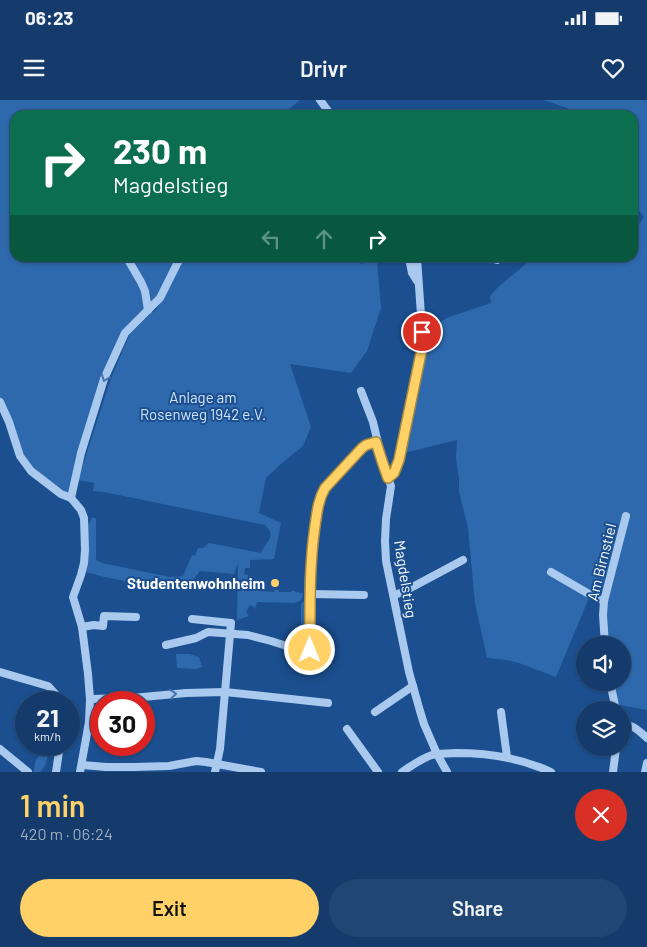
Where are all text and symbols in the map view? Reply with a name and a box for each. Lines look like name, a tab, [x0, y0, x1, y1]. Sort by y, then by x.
text: 06:23	[25, 6, 74, 29]
icon: menu	[20, 54, 48, 82]
icon: heart	[599, 54, 627, 82]
text: Drivr	[300, 55, 347, 81]
text: 230 m	[113, 129, 207, 171]
icon: right	[30, 130, 95, 195]
text: Magdelstieg	[113, 171, 228, 197]
icon: left	[257, 225, 285, 253]
icon: ahead	[310, 225, 338, 253]
icon: right	[363, 225, 391, 253]
pin	[401, 311, 443, 353]
icon: arrive	[408, 318, 436, 346]
one-way arrow	[101, 373, 111, 382]
park label: Anlage am Rosenweg 1942 e.V.	[140, 388, 266, 423]
street label: Am Birnstiel	[583, 521, 619, 603]
street label: Magdelstieg	[391, 539, 421, 619]
place label: Studentenwohnheim	[127, 574, 265, 592]
marker: Studentenwohnheim	[269, 577, 281, 589]
position arrow	[283, 623, 335, 675]
map controls	[576, 636, 631, 756]
button: sound	[576, 636, 631, 691]
one-way arrow	[169, 689, 177, 700]
speed limit sign: 30	[90, 691, 155, 756]
button: layers	[576, 701, 631, 756]
text: 21	[36, 702, 59, 732]
text: km/h	[34, 729, 61, 743]
text: 1 min	[20, 787, 85, 823]
button: close	[575, 789, 627, 841]
text: 420 m · 06:24	[20, 824, 113, 843]
button: Exit	[20, 879, 319, 937]
button: Share	[329, 879, 627, 937]

